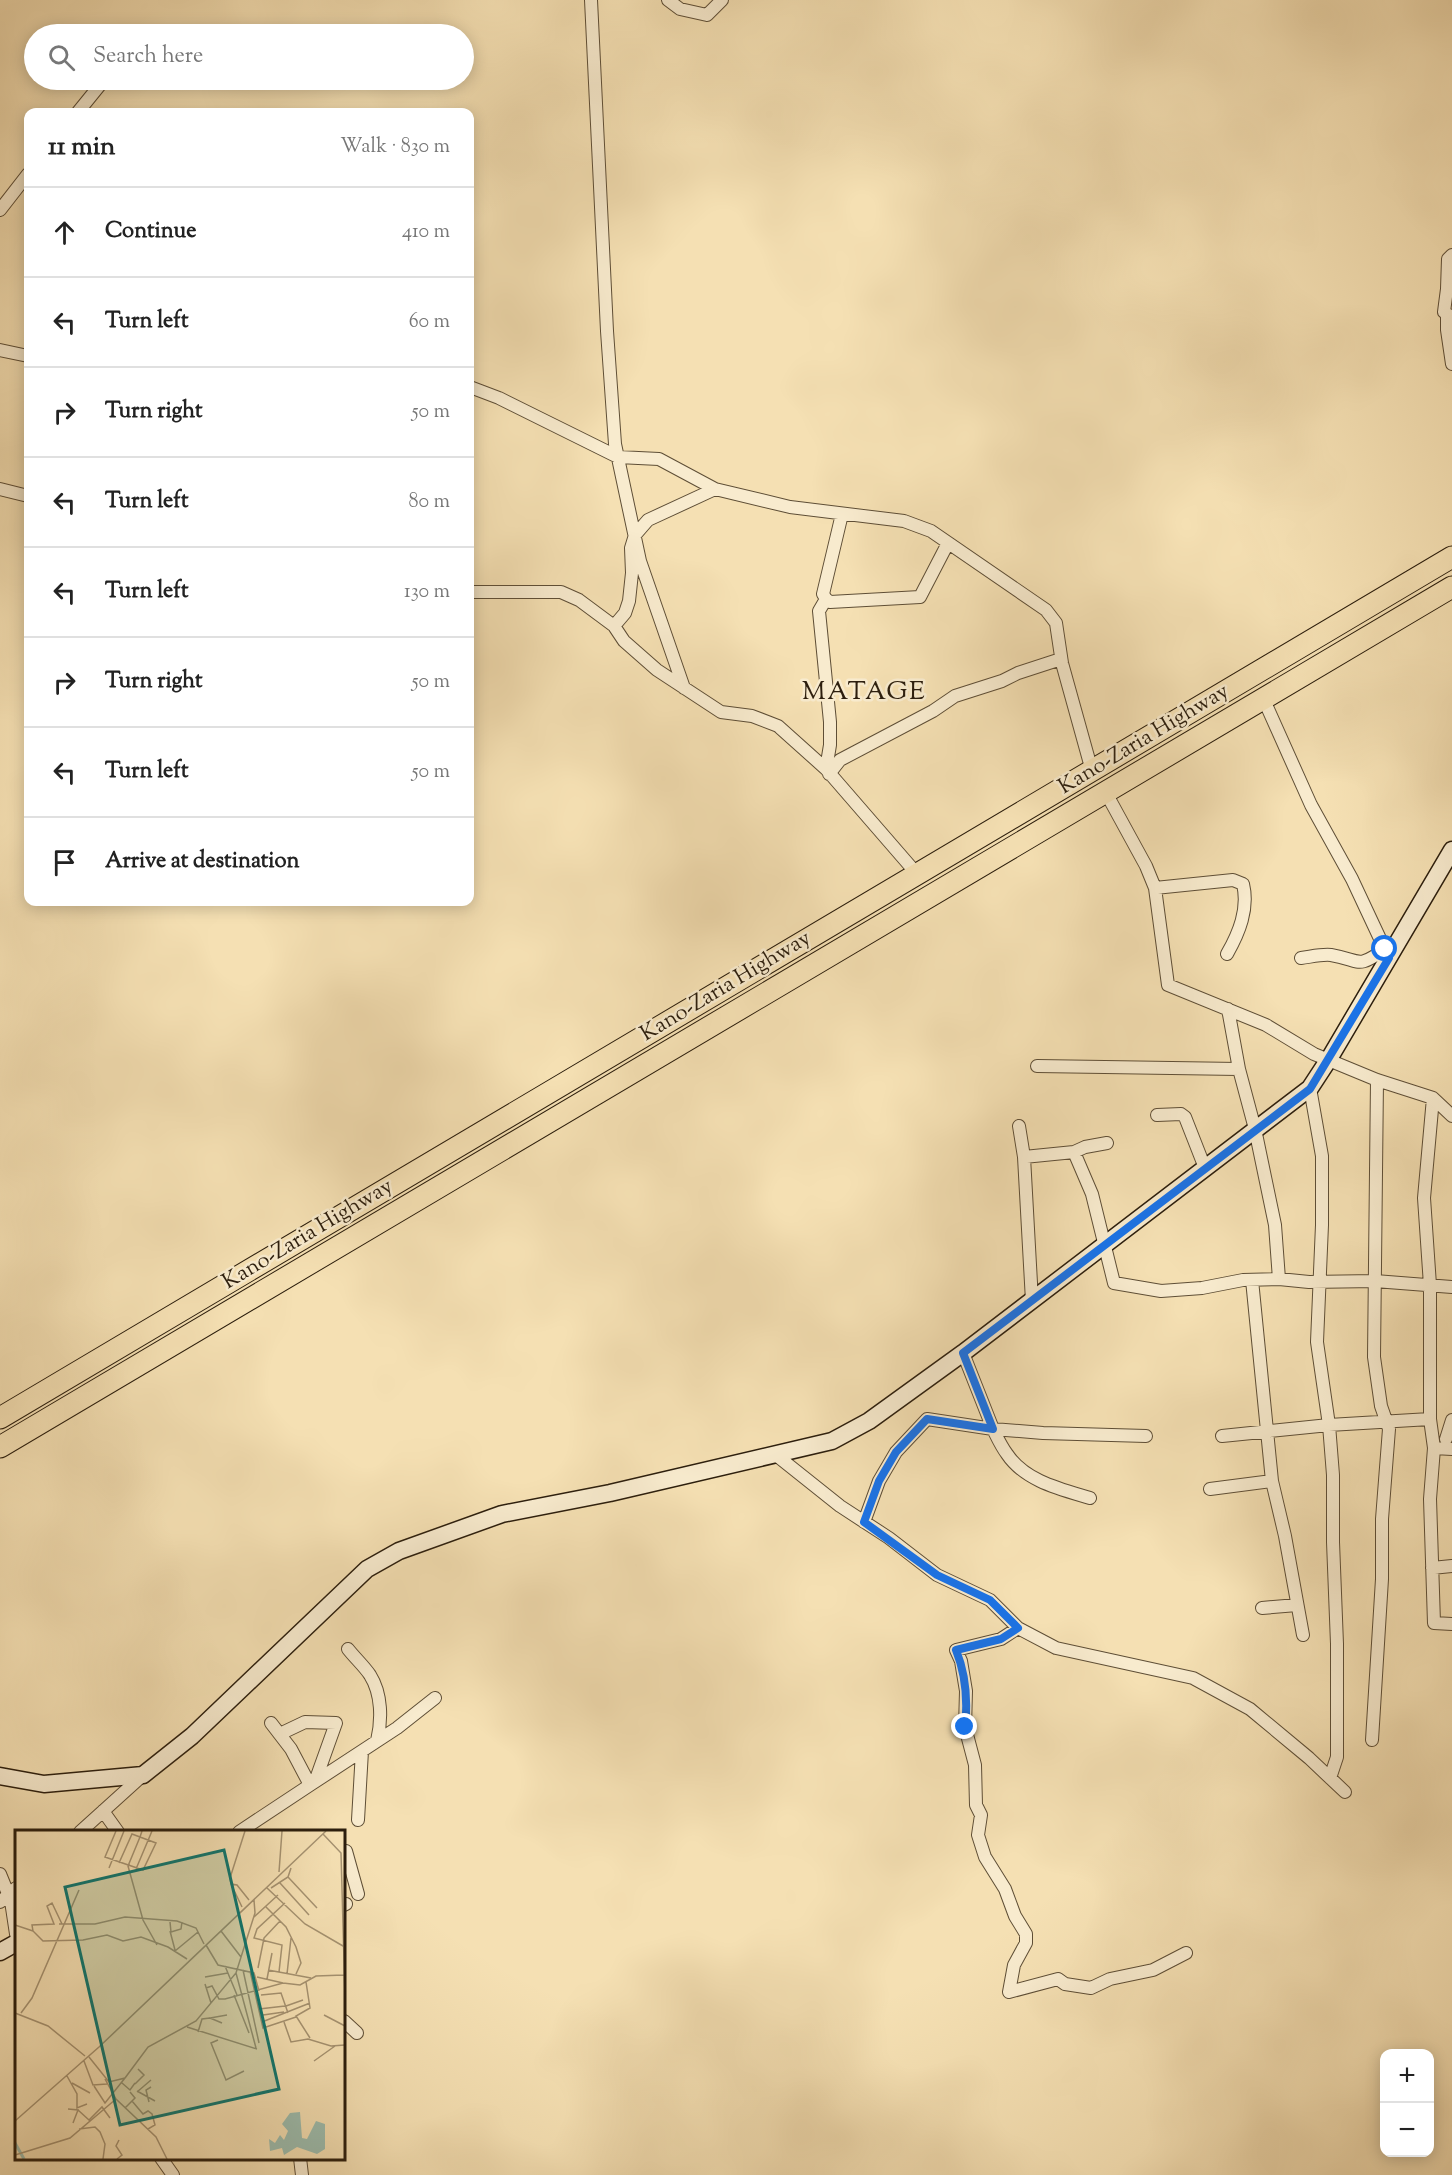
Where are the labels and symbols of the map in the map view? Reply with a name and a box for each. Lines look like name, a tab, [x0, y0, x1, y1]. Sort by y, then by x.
district label: MATAGE	[802, 674, 926, 711]
street label: Kano-Zaria Highway	[1053, 676, 1235, 804]
street label: Kano-Zaria Highway	[635, 923, 817, 1051]
route start	[1371, 935, 1397, 961]
street label: Kano-Zaria Highway	[217, 1171, 399, 1299]
route end	[951, 1713, 977, 1739]
inset map	[15, 1830, 345, 2160]

